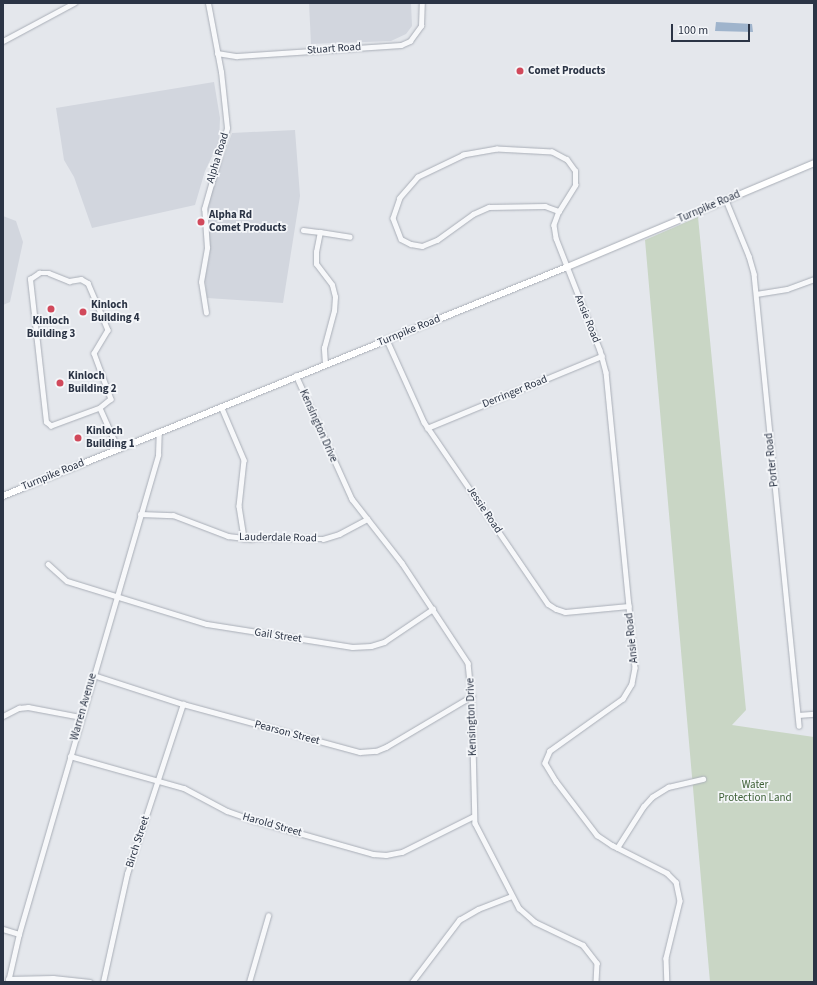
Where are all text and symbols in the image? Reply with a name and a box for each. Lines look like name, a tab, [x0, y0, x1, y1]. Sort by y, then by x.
scale bar	[673, 16, 752, 42]
text: 100 m	[678, 22, 708, 39]
street label: Stuart Road	[307, 41, 361, 57]
place label: Comet Products	[528, 64, 605, 78]
marker: Comet Products	[515, 66, 525, 76]
street label: Alpha Road	[204, 131, 232, 185]
street label: Turnpike Road	[676, 188, 742, 226]
place label: Alpha Rd Comet Products	[209, 209, 286, 235]
marker: Alpha Rd Comet Products	[196, 217, 206, 227]
street label: Ansie Road	[571, 293, 603, 345]
place label: Kinloch Building 4	[91, 299, 140, 325]
marker: Kinloch Building 3	[46, 304, 56, 314]
marker: Kinloch Building 4	[78, 307, 88, 317]
street label: Turnpike Road	[376, 312, 442, 350]
place label: Kinloch Building 3	[27, 315, 75, 341]
place label: Kinloch Building 2	[68, 370, 117, 396]
street label: Derringer Road	[481, 373, 549, 411]
marker: Kinloch Building 2	[55, 378, 65, 388]
street label: Kensington Drive	[296, 388, 340, 464]
place label: Kinloch Building 1	[86, 425, 135, 451]
street label: Porter Road	[763, 432, 781, 488]
marker: Kinloch Building 1	[73, 433, 83, 443]
street label: Turnpike Road	[20, 456, 86, 494]
street label: Jessie Road	[463, 484, 505, 536]
street label: Lauderdale Road	[239, 531, 317, 545]
street label: Ansie Road	[623, 612, 641, 664]
street label: Gail Street	[254, 626, 302, 646]
street label: Warren Avenue	[68, 672, 100, 742]
street label: Kensington Drive	[464, 678, 480, 756]
street label: Pearson Street	[253, 718, 321, 748]
park label: Water Protection Land	[718, 779, 792, 805]
street label: Harold Street	[241, 810, 303, 840]
street label: Birch Street	[123, 814, 153, 870]

